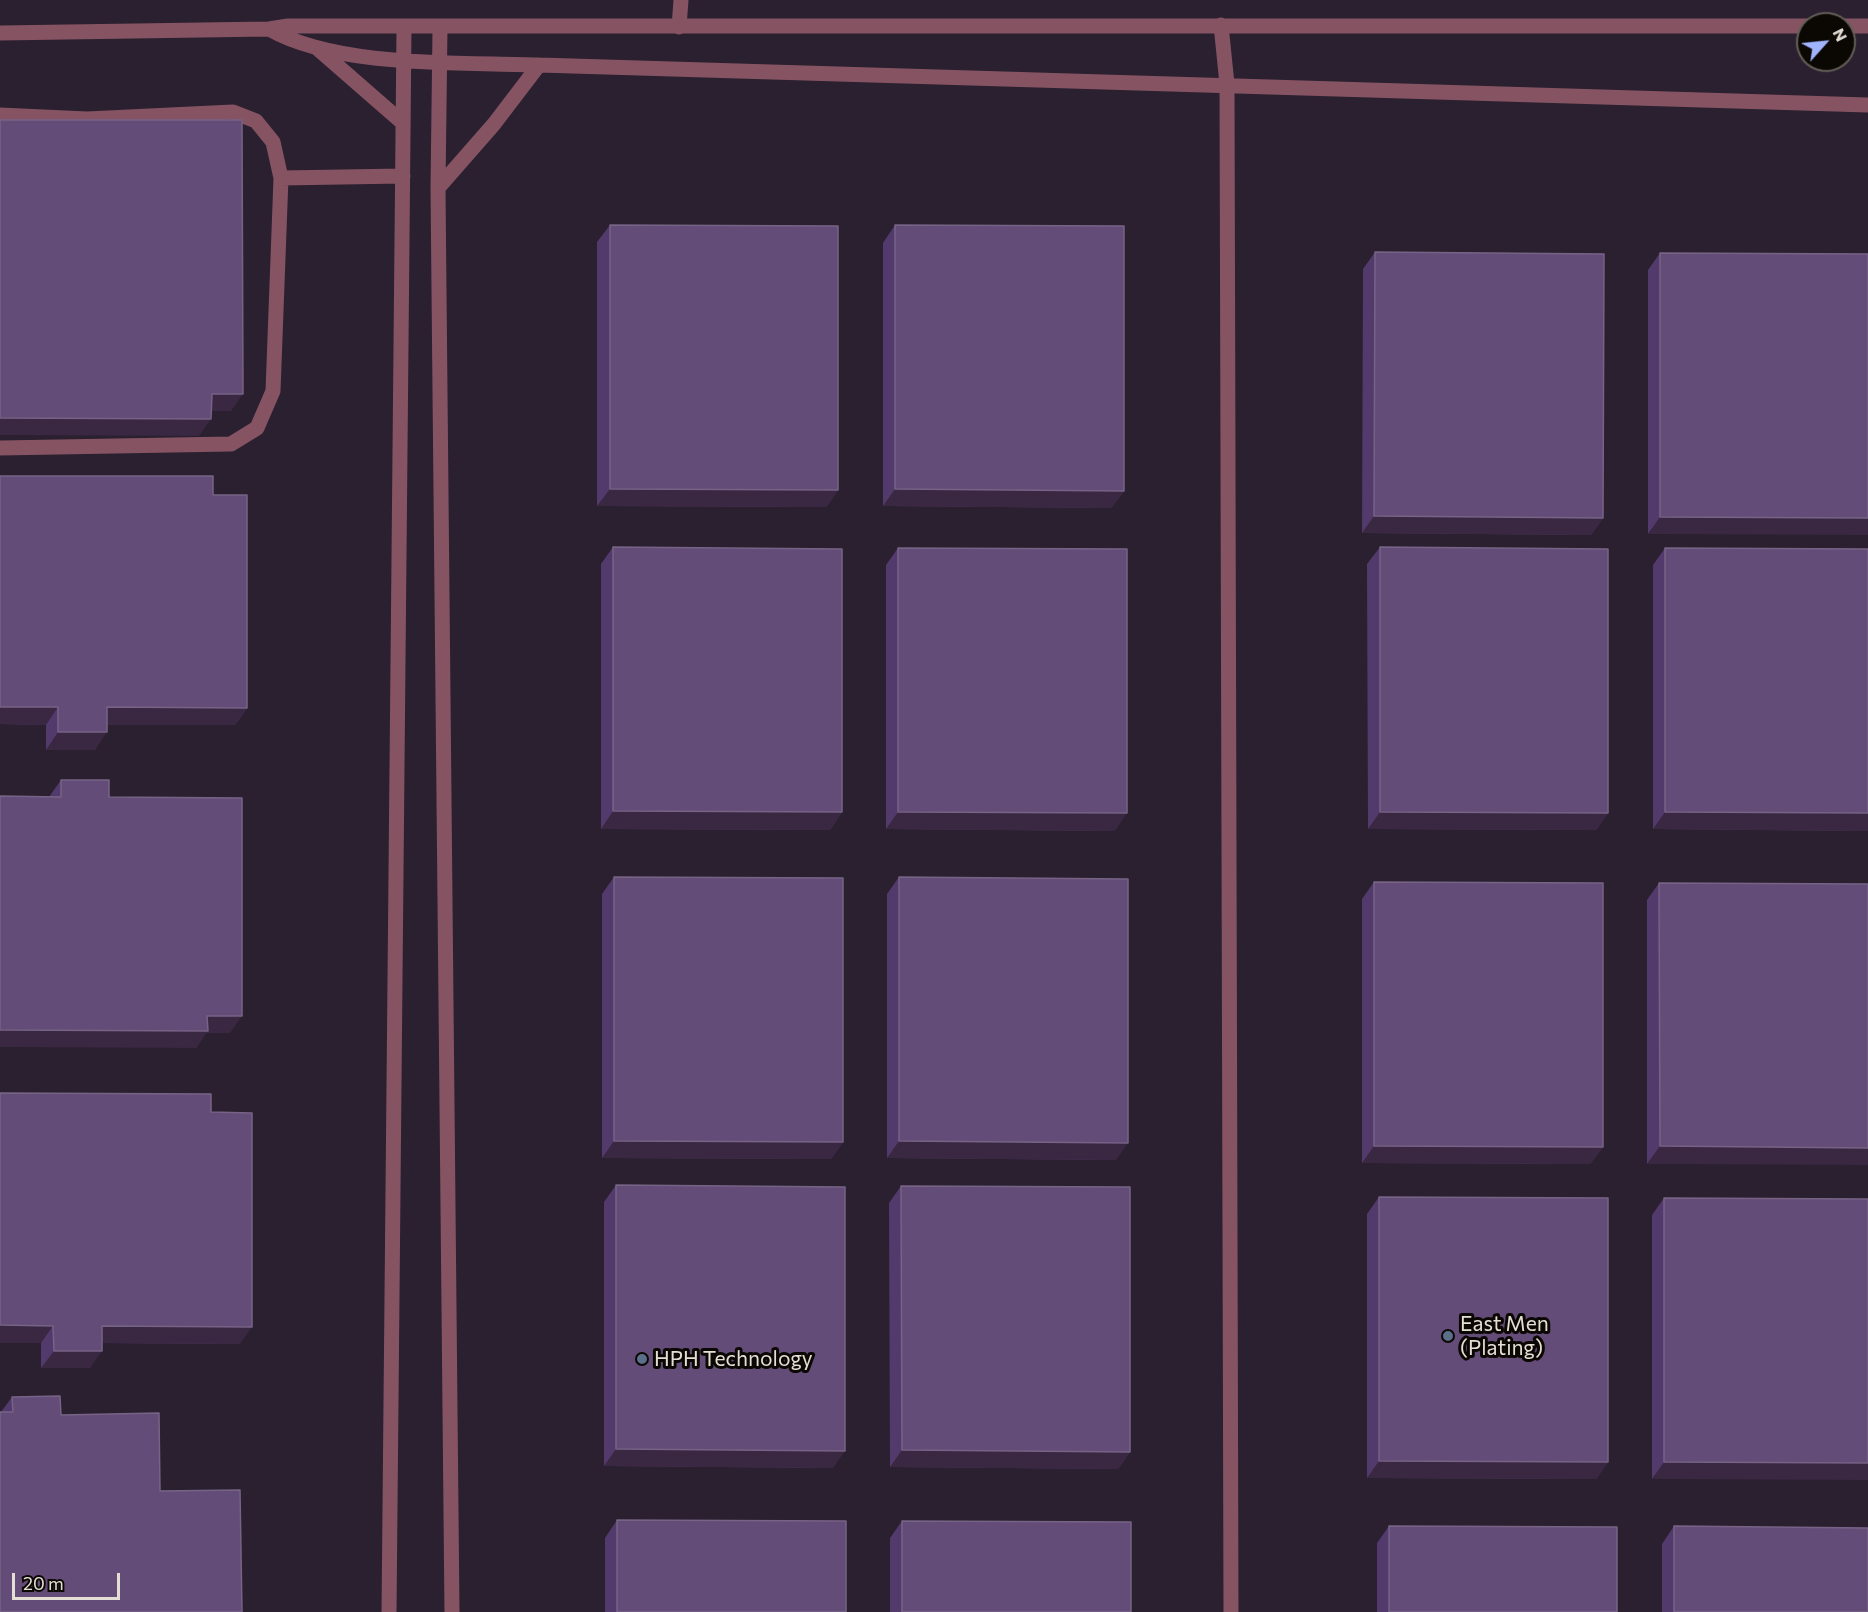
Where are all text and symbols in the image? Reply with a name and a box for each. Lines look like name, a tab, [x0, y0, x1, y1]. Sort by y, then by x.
north arrow	[1796, 12, 1856, 72]
text: N	[1830, 25, 1852, 44]
place label: East Men (Plating)	[1460, 1311, 1549, 1361]
marker: East Men (Plating)	[1441, 1329, 1455, 1343]
place label: HPH Technology	[654, 1346, 813, 1372]
marker: HPH Technology	[635, 1352, 649, 1366]
scale bar	[15, 1561, 123, 1599]
text: 20 m	[23, 1572, 64, 1594]

